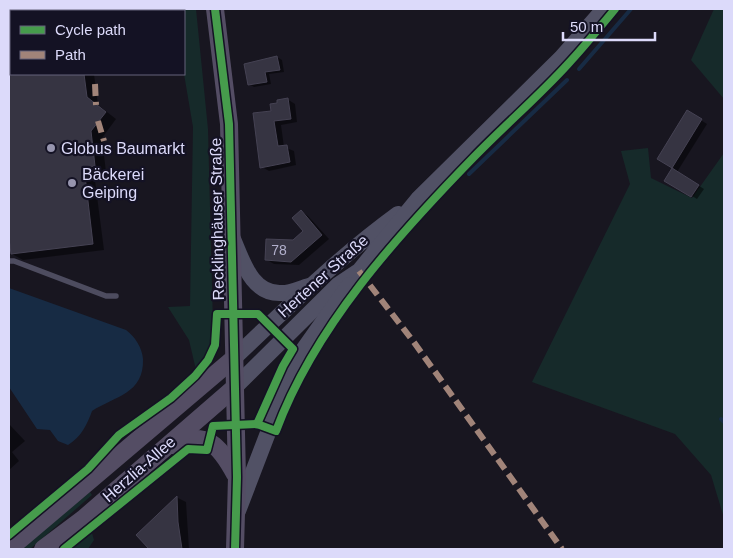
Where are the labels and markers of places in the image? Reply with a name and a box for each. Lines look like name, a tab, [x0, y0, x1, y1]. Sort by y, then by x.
place label: Globus Baumarkt	[61, 140, 185, 157]
marker: Globus Baumarkt	[45, 142, 57, 154]
place label: Bäckerei Geiping	[82, 166, 144, 201]
marker: Bäckerei Geiping	[66, 177, 78, 189]

